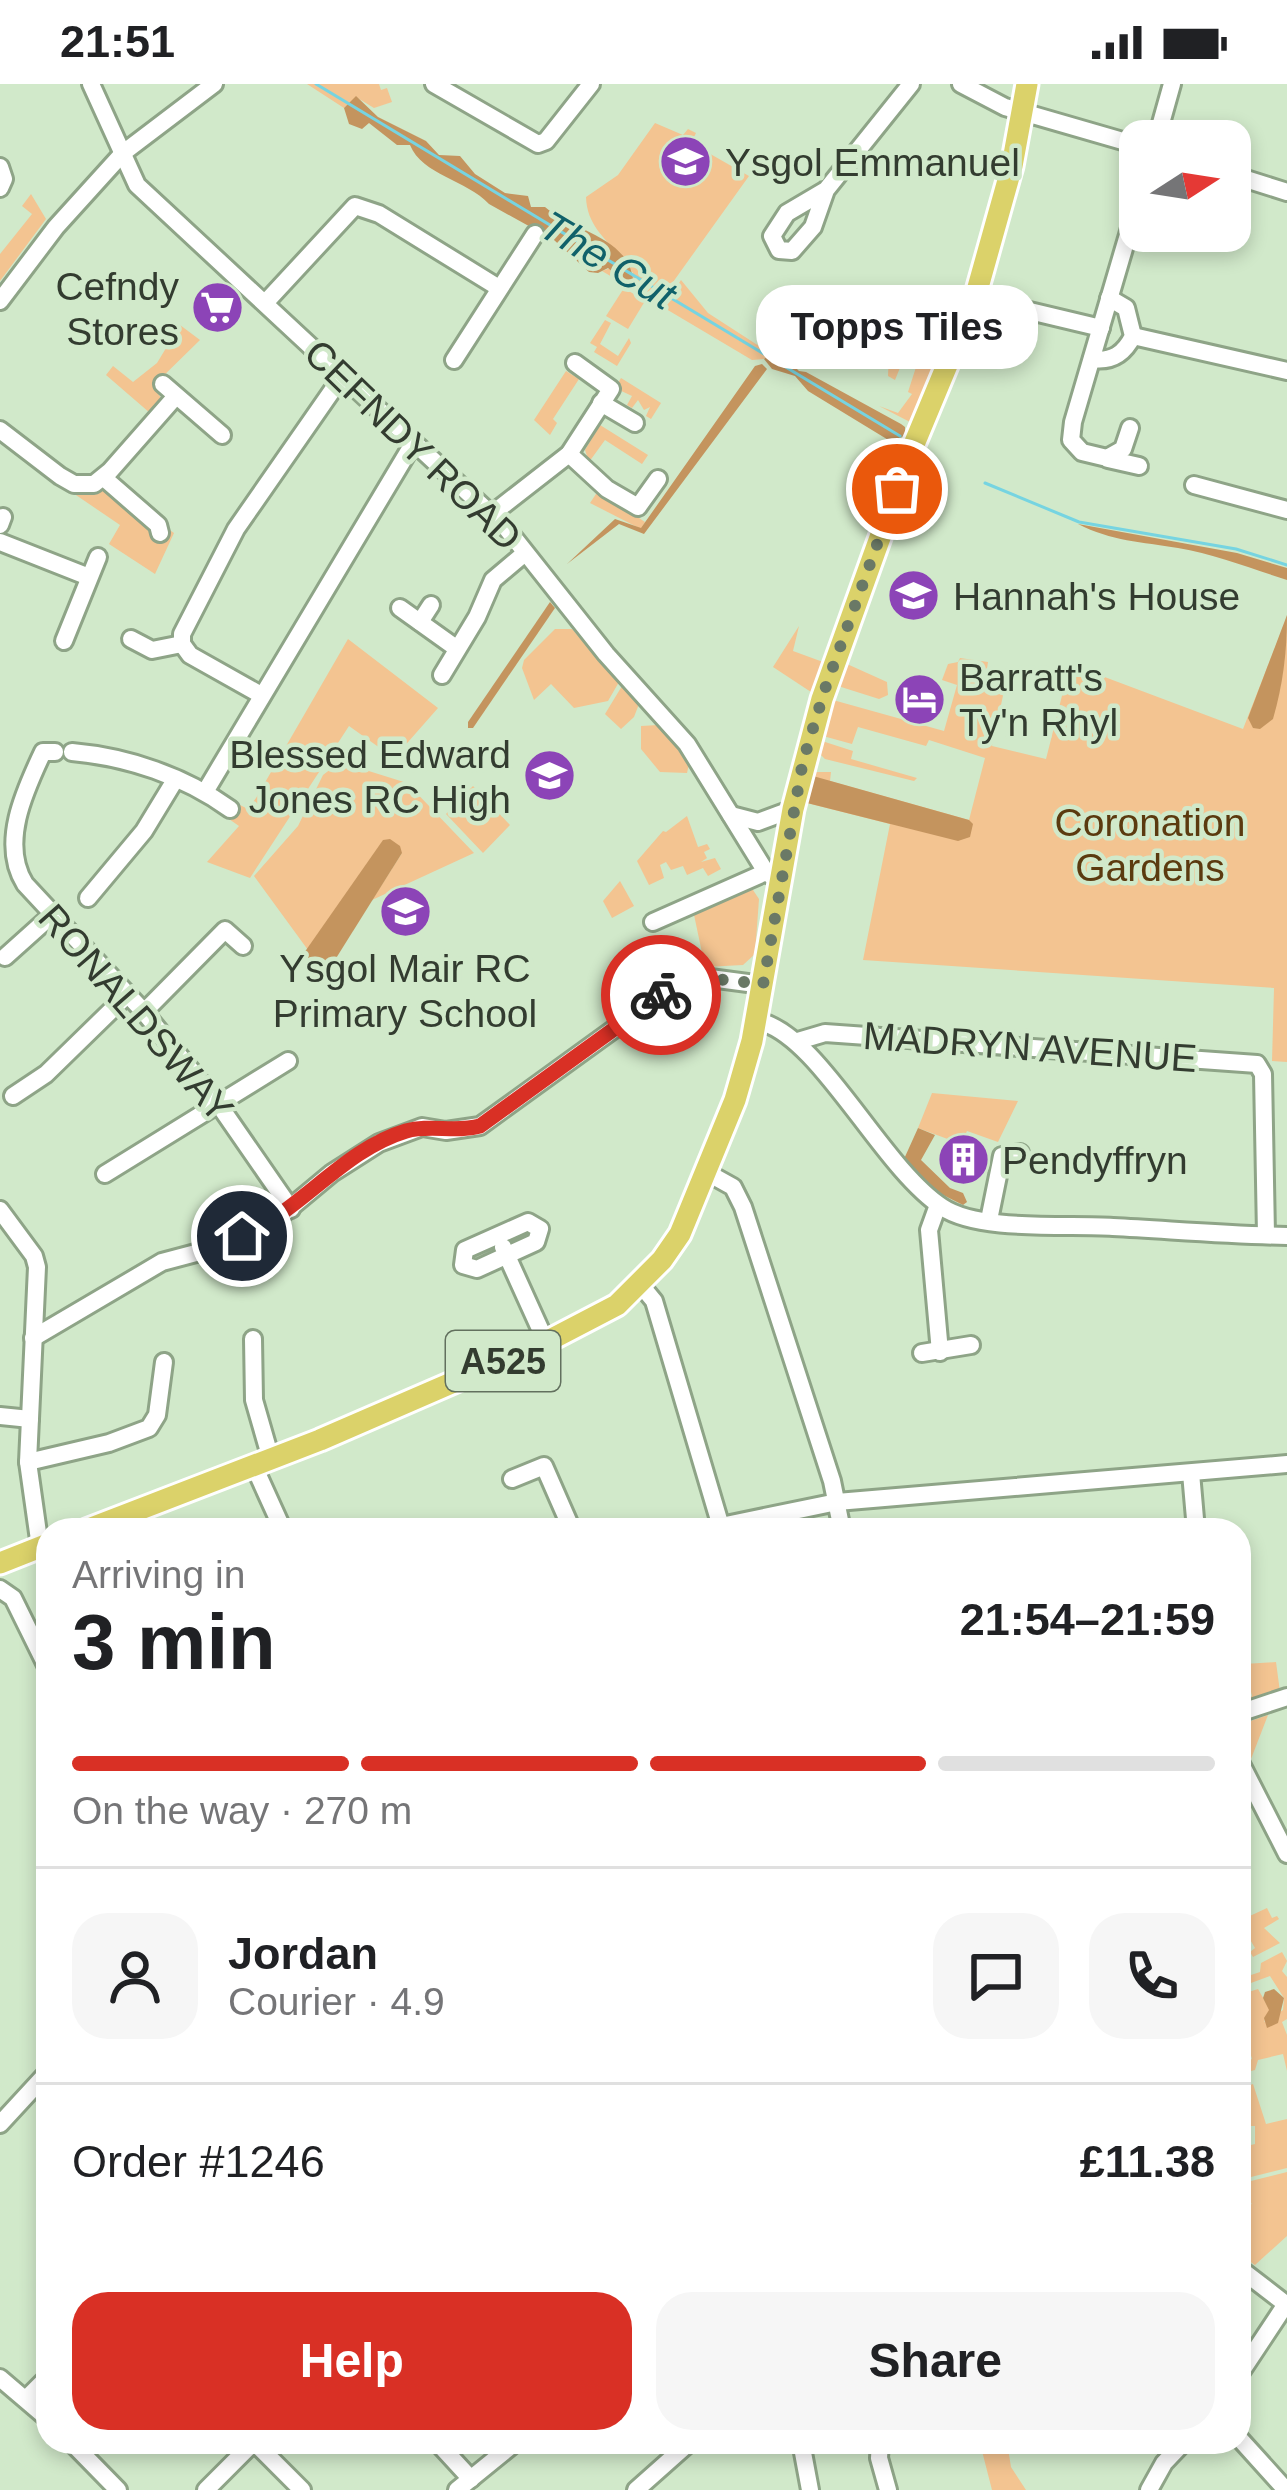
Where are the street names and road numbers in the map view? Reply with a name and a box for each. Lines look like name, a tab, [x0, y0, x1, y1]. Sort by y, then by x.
street label: CEFNDY ROAD	[296, 331, 530, 559]
street label: RONALDSWAY	[30, 896, 242, 1130]
street label: MADRYN AVENUE	[862, 1014, 1198, 1080]
road number: A525	[446, 1331, 560, 1391]

